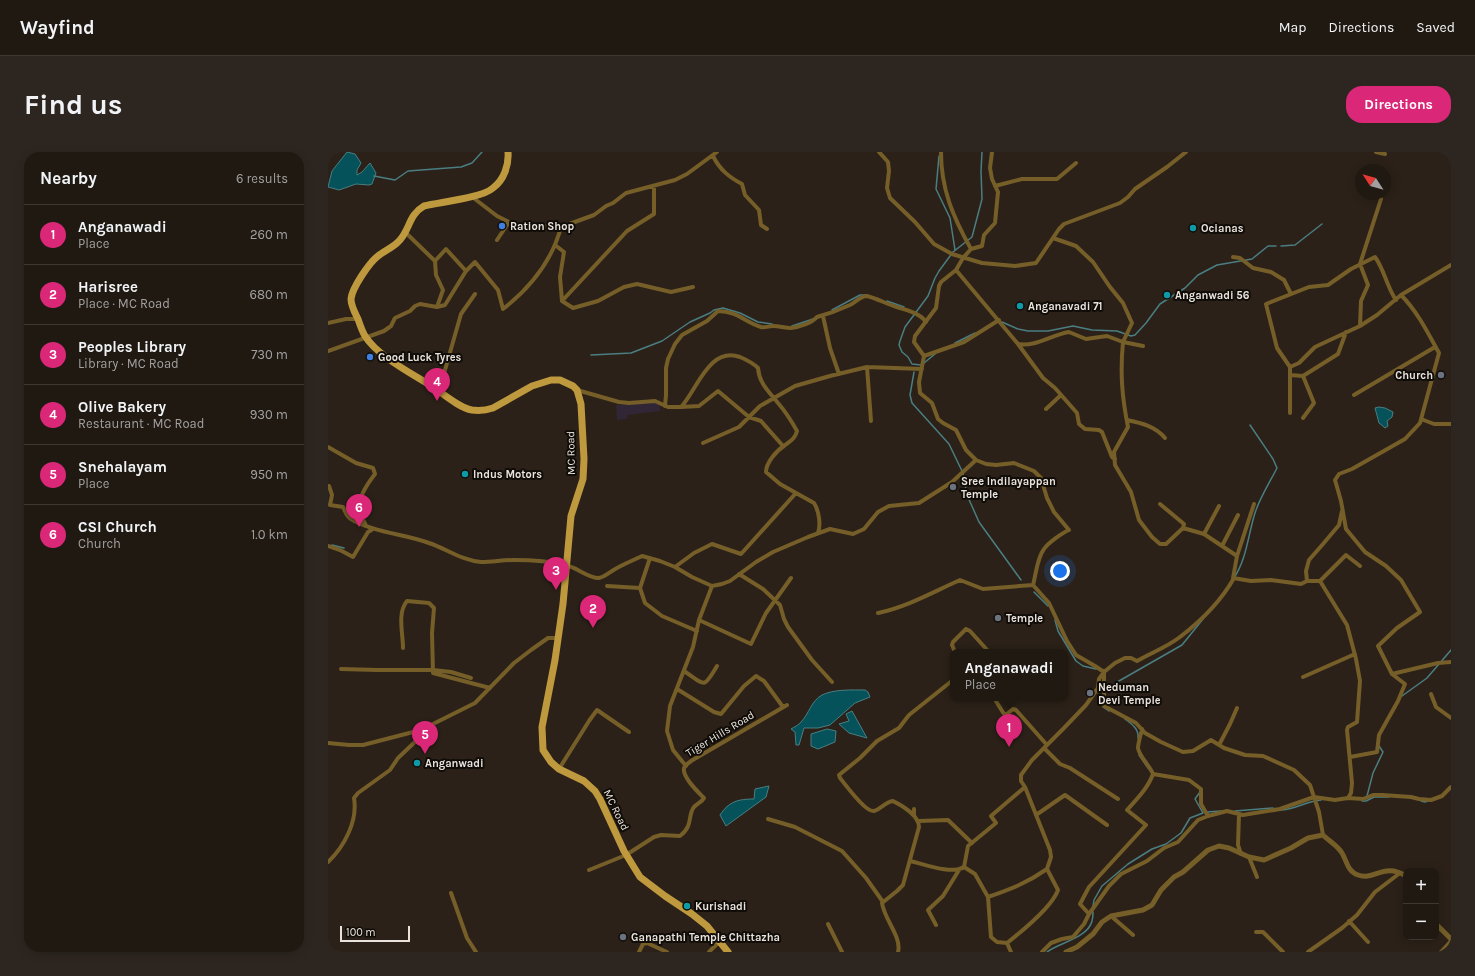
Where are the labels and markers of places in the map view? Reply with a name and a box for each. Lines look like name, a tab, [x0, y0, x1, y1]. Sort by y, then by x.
place label: Ration Shop	[510, 220, 574, 233]
marker: Ration Shop	[497, 221, 507, 231]
place label: Ocianas	[1201, 222, 1244, 235]
marker: Ocianas	[1188, 223, 1198, 233]
place label: Anganwadi 56	[1175, 289, 1250, 302]
marker: Anganwadi 56	[1162, 290, 1172, 300]
place label: Anganavadi 71	[1028, 300, 1103, 313]
marker: Anganavadi 71	[1015, 301, 1025, 311]
place label: Good Luck Tyres	[378, 351, 462, 364]
marker: Good Luck Tyres	[365, 352, 375, 362]
pin: 4	[424, 368, 450, 401]
place label: Church	[1395, 369, 1433, 382]
marker: Church	[1436, 370, 1446, 380]
place label: Indus Motors	[473, 468, 542, 481]
marker: Indus Motors	[460, 469, 470, 479]
place label: Sree Indilayappan Temple	[961, 475, 1056, 501]
marker: Sree Indilayappan Temple	[948, 482, 958, 492]
pin: 6	[346, 494, 372, 527]
pin: 3	[543, 557, 569, 590]
pin: 2	[580, 595, 606, 628]
place label: Temple	[1006, 612, 1043, 625]
marker: Temple	[993, 613, 1003, 623]
place label: Neduman Devi Temple	[1098, 681, 1161, 707]
marker: Neduman Devi Temple	[1085, 688, 1095, 698]
pin: 1	[996, 714, 1022, 747]
pin: 5	[412, 721, 438, 754]
place label: Anganwadi	[425, 757, 484, 770]
marker: Anganwadi	[412, 758, 422, 768]
place label: Kurishadi	[695, 900, 746, 913]
marker: Kurishadi	[682, 901, 692, 911]
place label: Ganapathi Temple Chittazha	[631, 931, 780, 944]
marker: Ganapathi Temple Chittazha	[618, 932, 628, 942]

